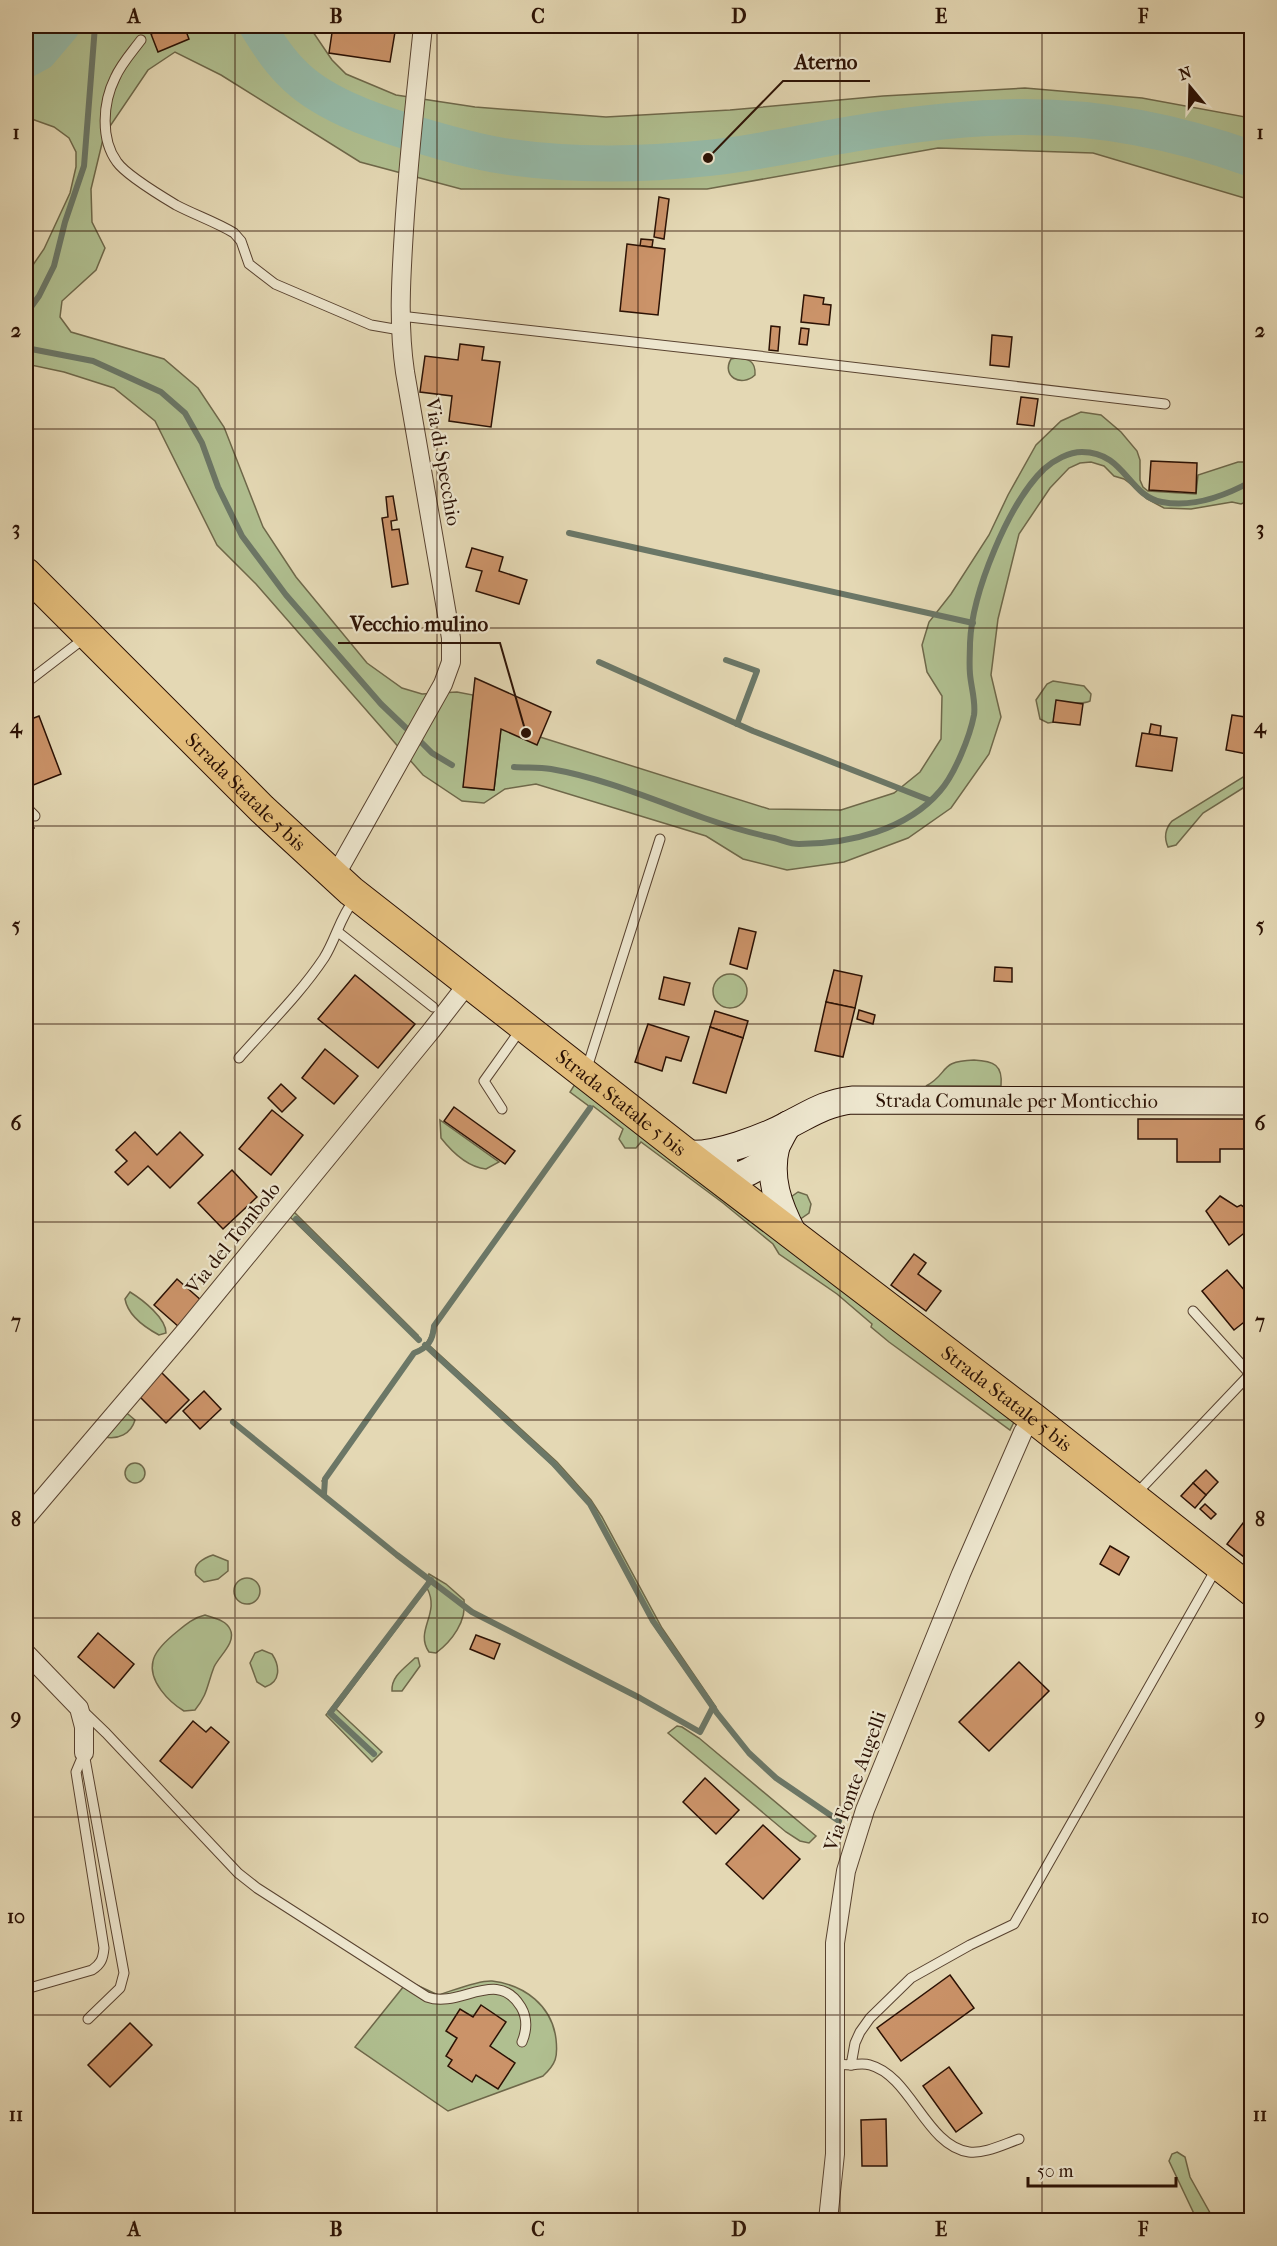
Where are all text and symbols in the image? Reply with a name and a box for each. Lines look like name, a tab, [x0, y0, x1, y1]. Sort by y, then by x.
text: A	[126, 5, 142, 28]
text: B	[329, 5, 343, 28]
text: C	[531, 5, 545, 28]
text: D	[731, 5, 747, 28]
text: E	[935, 5, 947, 28]
text: F	[1137, 5, 1149, 28]
callout: Aterno	[783, 42, 870, 81]
text: Aterno	[793, 50, 858, 74]
north arrow	[1160, 57, 1220, 117]
text: N	[1176, 62, 1195, 84]
text: 1	[12, 121, 20, 144]
text: 1	[1256, 121, 1264, 144]
text: 2	[11, 319, 21, 342]
text: 2	[1255, 319, 1265, 342]
street label: Via di Specchio	[420, 395, 466, 528]
text: 3	[12, 517, 20, 540]
text: 3	[1256, 517, 1264, 540]
callout: Vecchio mulino	[338, 604, 500, 643]
text: Vecchio mulino	[349, 612, 488, 636]
text: 4	[9, 715, 23, 739]
text: 4	[1253, 715, 1267, 739]
street label: Strada Statale 5 bis	[181, 728, 311, 855]
text: 5	[12, 914, 21, 937]
text: 5	[1256, 914, 1265, 937]
street label: Strada Statale 5 bis	[552, 1044, 691, 1161]
street label: Strada Comunale per Monticchio	[876, 1089, 1158, 1112]
text: 6	[11, 1112, 23, 1135]
text: 6	[1255, 1112, 1267, 1135]
street label: Via del Tombolo	[180, 1177, 285, 1299]
text: 7	[10, 1310, 21, 1333]
text: 7	[1254, 1310, 1265, 1333]
street label: Strada Statale 5 bis	[937, 1341, 1077, 1456]
text: 8	[11, 1508, 21, 1531]
text: 8	[1255, 1508, 1265, 1531]
text: 9	[10, 1706, 21, 1729]
text: 9	[1254, 1706, 1265, 1729]
street label: Via Fonte Augelli	[819, 1708, 891, 1855]
text: 10	[7, 1905, 25, 1928]
text: 10	[1251, 1905, 1269, 1928]
text: 11	[9, 2103, 23, 2126]
text: 11	[1253, 2103, 1267, 2126]
scale bar	[1028, 2150, 1176, 2188]
text: 50 m	[1037, 2161, 1074, 2182]
text: A	[126, 2218, 142, 2241]
text: B	[329, 2218, 343, 2241]
text: C	[531, 2218, 545, 2241]
text: D	[731, 2218, 747, 2241]
text: E	[935, 2218, 947, 2241]
text: F	[1137, 2218, 1149, 2241]

